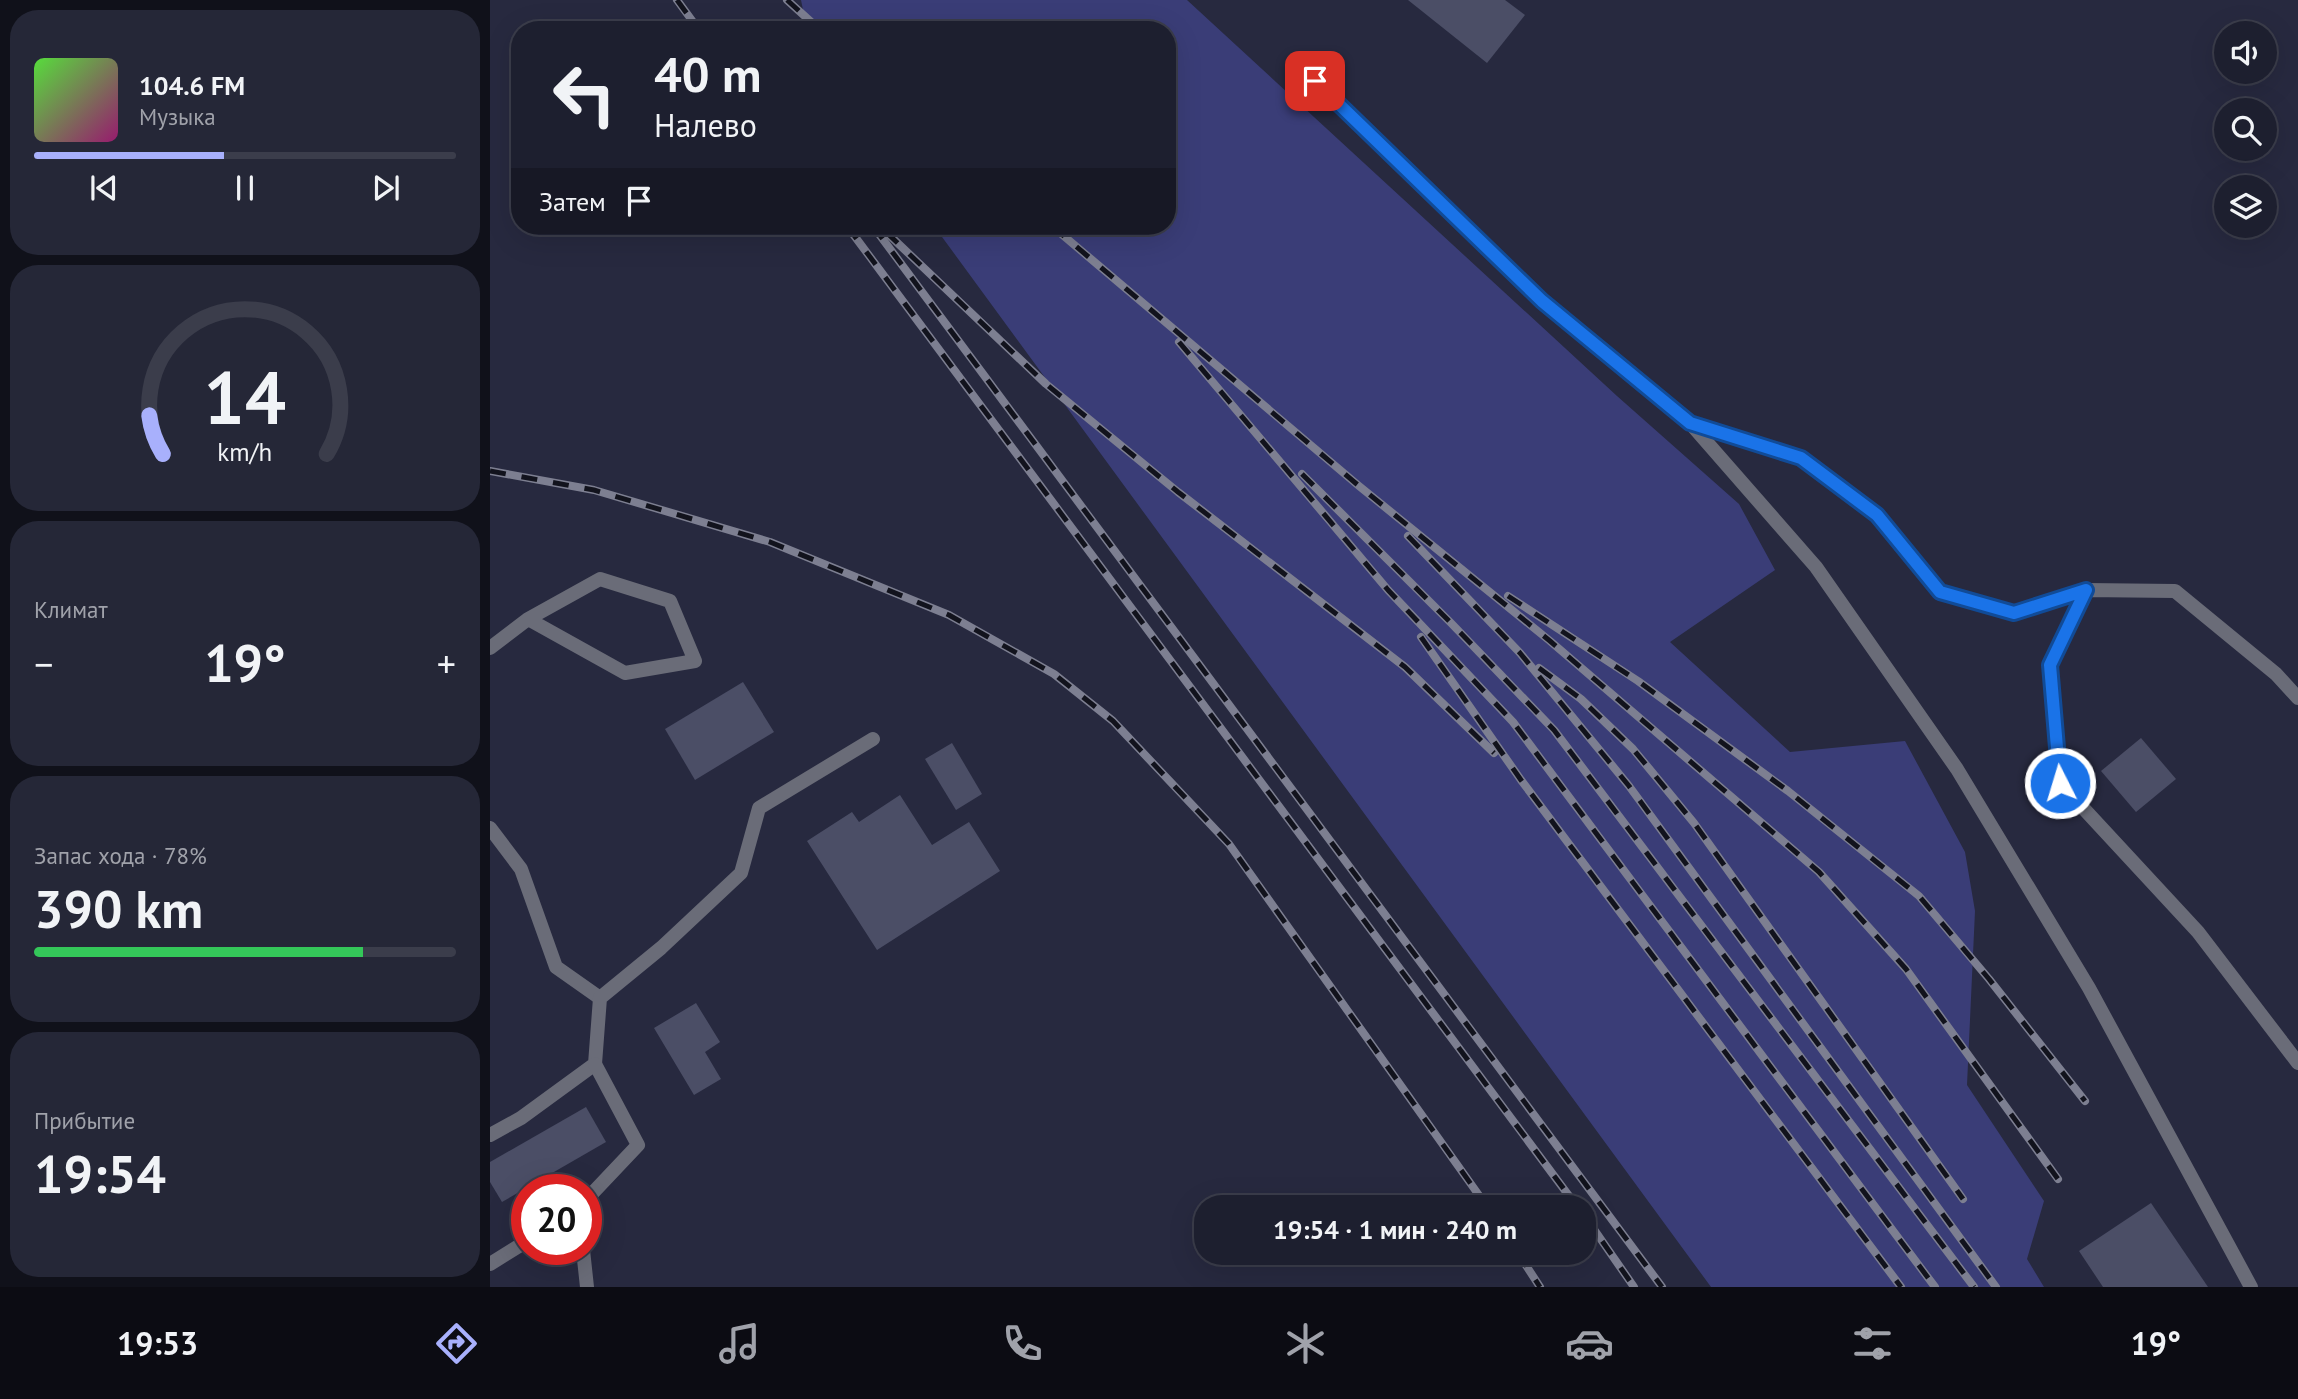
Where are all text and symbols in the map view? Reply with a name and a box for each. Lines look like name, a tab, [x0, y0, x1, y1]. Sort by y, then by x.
map controls	[2214, 21, 2277, 238]
button: sound	[2214, 21, 2277, 84]
text: 40 m	[654, 42, 761, 106]
icon: left	[539, 49, 630, 140]
pin	[1285, 51, 1345, 111]
icon: arrive	[1296, 62, 1334, 100]
text: 104.6 FM	[139, 69, 245, 102]
button: search	[2214, 98, 2277, 161]
text: Музыка	[139, 102, 216, 131]
text: Налево	[654, 104, 757, 146]
icon: previous	[85, 169, 123, 207]
icon: pause	[226, 169, 264, 207]
icon: next	[367, 169, 405, 207]
button: layers	[2214, 175, 2277, 238]
icon: arrive	[620, 182, 658, 220]
text: Затем	[539, 185, 606, 218]
text: 14	[204, 351, 286, 445]
text: km/h	[218, 436, 272, 468]
text: Климат	[34, 595, 108, 624]
text: 19°	[204, 629, 286, 696]
text: −	[34, 639, 53, 688]
text: +	[437, 639, 456, 688]
position arrow	[2023, 746, 2097, 820]
text: Запас хода · 78%	[34, 841, 207, 870]
text: 390 km	[34, 875, 203, 942]
text: Прибытие	[34, 1106, 135, 1135]
text: 19:54	[34, 1140, 166, 1207]
speed limit sign: 20	[511, 1174, 602, 1265]
text: 19:54 · 1 мин · 240 m	[1273, 1213, 1517, 1246]
icon: directions	[432, 1319, 481, 1368]
icon: music	[715, 1319, 764, 1368]
icon: phone	[998, 1319, 1047, 1368]
icon: climate	[1281, 1319, 1330, 1368]
icon: car	[1565, 1319, 1614, 1368]
icon: filters	[1848, 1319, 1897, 1368]
text: 19:53	[117, 1322, 198, 1364]
text: 19°	[2131, 1322, 2181, 1364]

